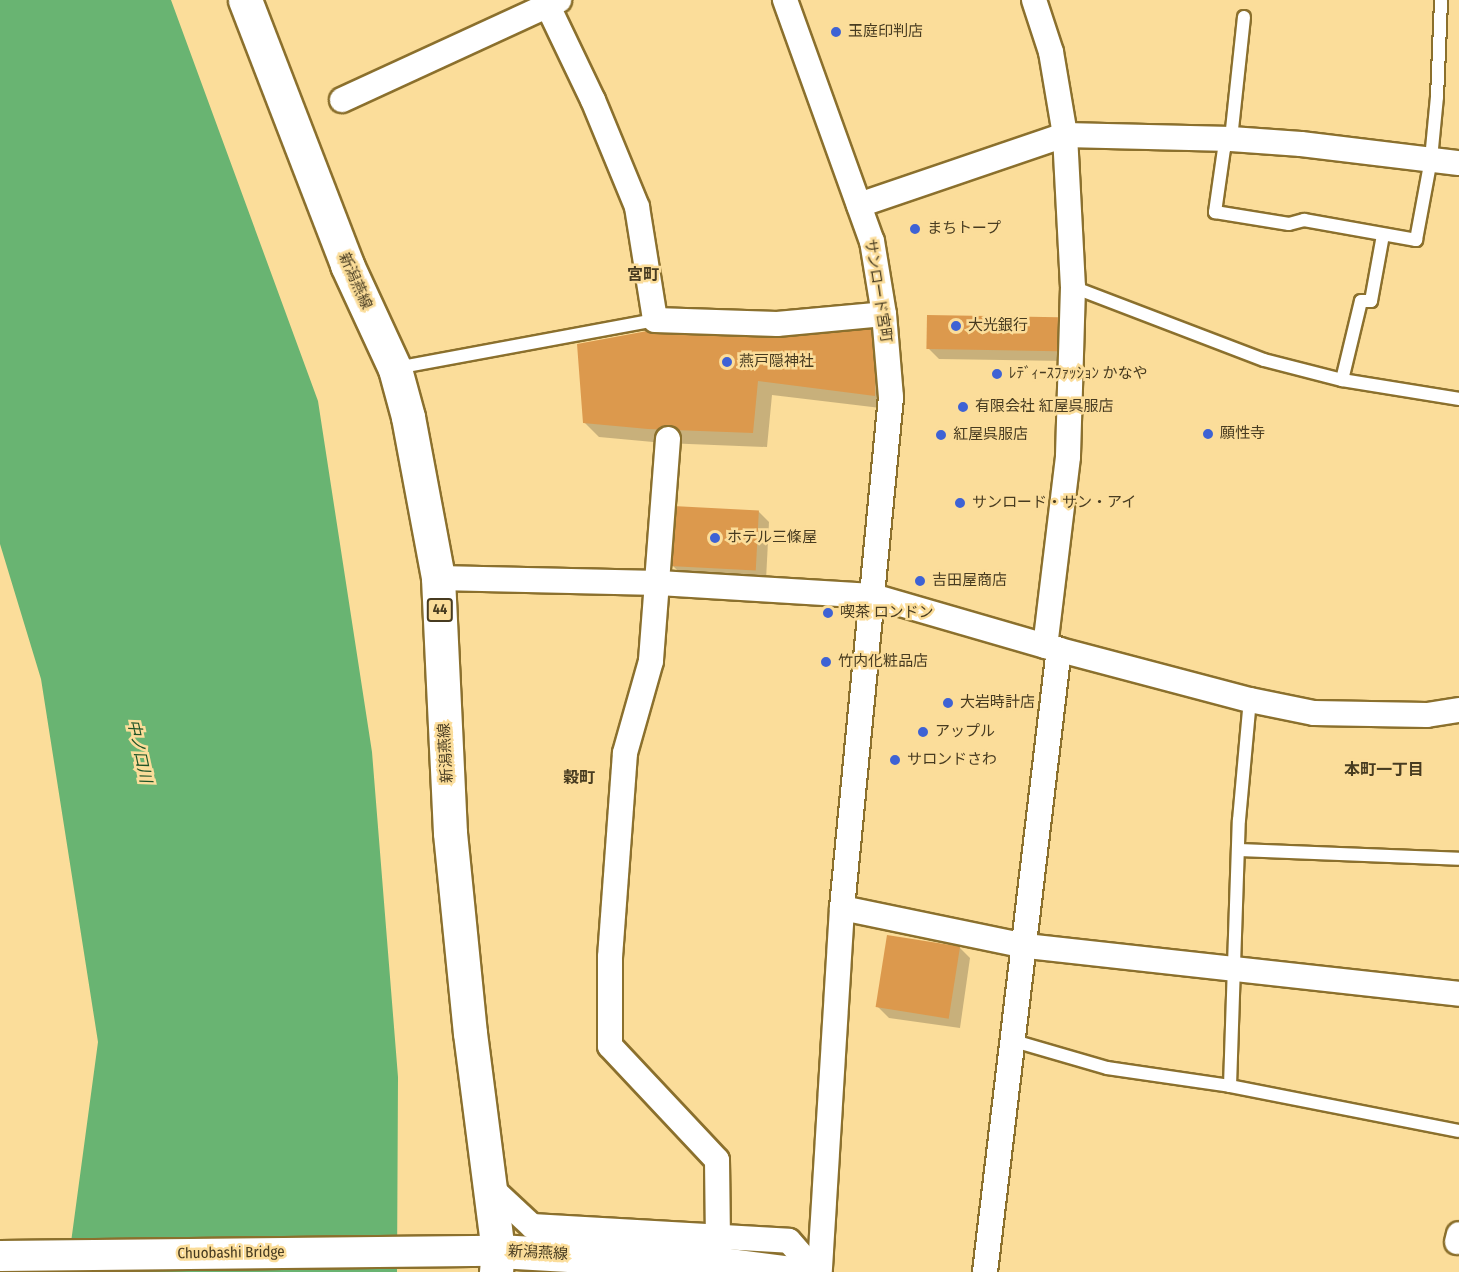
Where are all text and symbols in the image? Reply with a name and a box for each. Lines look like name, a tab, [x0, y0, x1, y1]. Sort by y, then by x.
place label: 玉庭印判店	[848, 23, 923, 41]
marker: 玉庭印判店	[829, 25, 843, 39]
place label: まちトープ	[927, 220, 1002, 238]
marker: まちトープ	[908, 222, 922, 236]
street label: サンロード宮町	[861, 238, 895, 344]
street label: 新潟燕線	[335, 250, 375, 312]
district label: 宮町	[627, 265, 659, 285]
place label: 大光銀行	[968, 317, 1028, 335]
marker: 大光銀行	[949, 319, 963, 333]
place label: 燕戸隠神社	[739, 353, 814, 371]
marker: 燕戸隠神社	[720, 355, 734, 369]
place label: ﾚﾃﾞｨｰｽﾌｧｯｼｮﾝ かなや	[1009, 365, 1148, 383]
marker: ﾚﾃﾞｨｰｽﾌｧｯｼｮﾝ かなや	[990, 367, 1004, 381]
place label: 有限会社 紅屋呉服店	[975, 398, 1114, 416]
marker: 有限会社 紅屋呉服店	[956, 400, 970, 414]
place label: 願性寺	[1220, 425, 1265, 443]
place label: 紅屋呉服店	[953, 426, 1028, 444]
marker: 願性寺	[1201, 427, 1215, 441]
marker: 紅屋呉服店	[934, 428, 948, 442]
place label: サンロード・サン・アイ	[972, 494, 1137, 512]
marker: サンロード・サン・アイ	[953, 496, 967, 510]
place label: ホテル三條屋	[727, 529, 817, 547]
marker: ホテル三條屋	[708, 531, 722, 545]
place label: 吉田屋商店	[932, 572, 1007, 590]
marker: 吉田屋商店	[913, 574, 927, 588]
road number: 44	[426, 599, 454, 621]
place label: 喫茶 ロンドン	[840, 604, 934, 622]
marker: 喫茶 ロンドン	[821, 606, 835, 620]
place label: 竹内化粧品店	[838, 653, 928, 671]
marker: 竹内化粧品店	[819, 655, 833, 669]
place label: 大岩時計店	[960, 694, 1035, 712]
marker: 大岩時計店	[941, 696, 955, 710]
water label: 中ノ口川	[123, 718, 155, 784]
street label: 新潟燕線	[435, 723, 457, 783]
place label: アップル	[935, 723, 995, 741]
marker: アップル	[916, 725, 930, 739]
place label: サロンドさわ	[907, 751, 997, 769]
marker: サロンドさわ	[888, 753, 902, 767]
district label: 本町一丁目	[1344, 760, 1424, 780]
district label: 穀町	[563, 768, 595, 788]
street label: 新潟燕線	[508, 1242, 568, 1264]
street label: Chuobashi Bridge	[177, 1243, 285, 1263]

